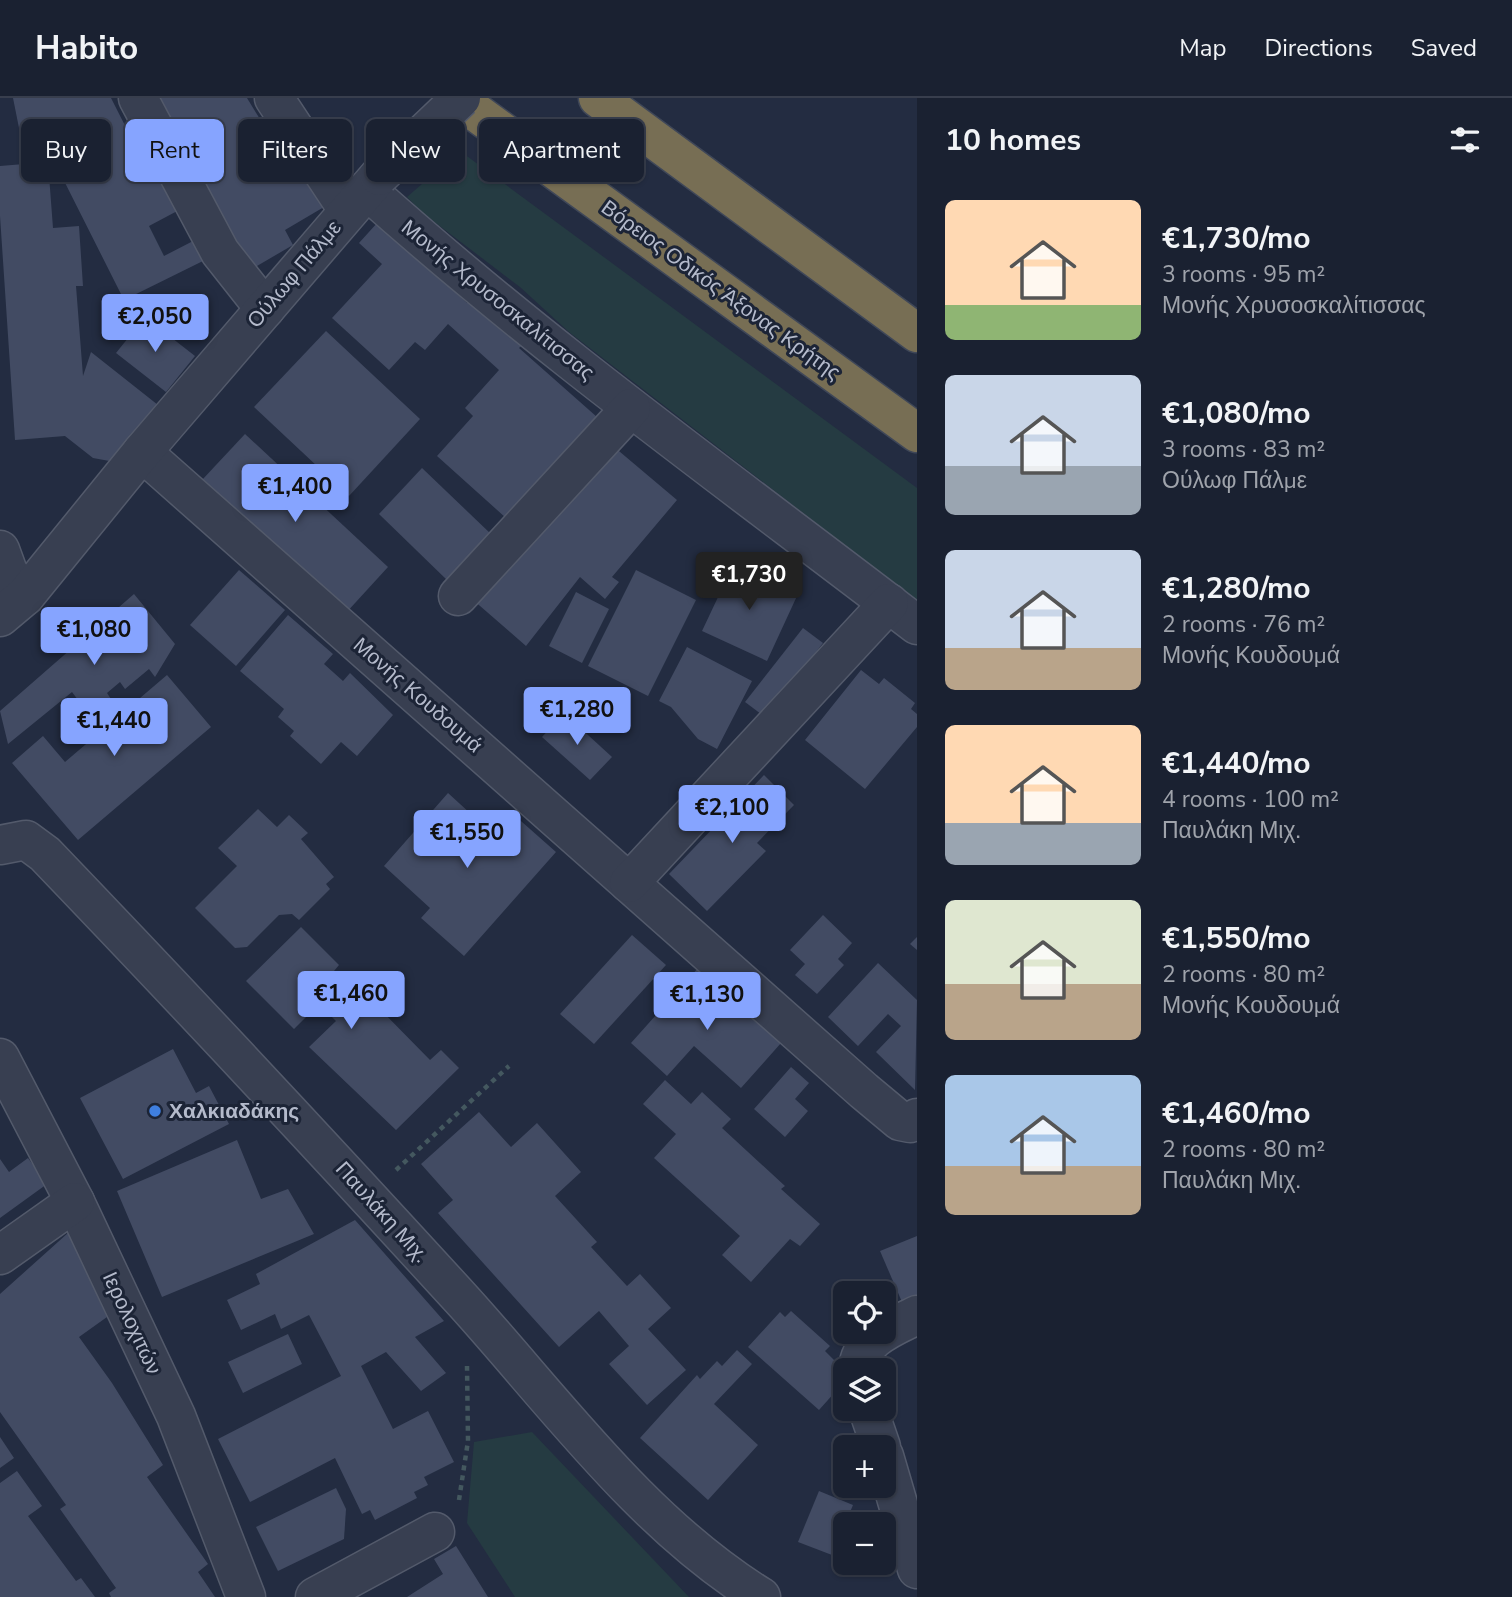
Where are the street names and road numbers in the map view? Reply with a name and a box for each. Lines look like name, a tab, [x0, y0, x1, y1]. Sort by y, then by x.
street label: Βόρειος Οδικός Άξονας Κρήτης	[596, 194, 846, 386]
street label: Μονής Χρυσοσκαλίτισσας	[396, 213, 600, 387]
street label: Ούλωφ Πάλμε	[241, 214, 347, 334]
street label: Μονής Κουδουμά	[347, 631, 489, 759]
street label: Παυλάκη Μιχ.	[329, 1156, 435, 1268]
street label: Ιερολοχιτών	[96, 1267, 168, 1379]

